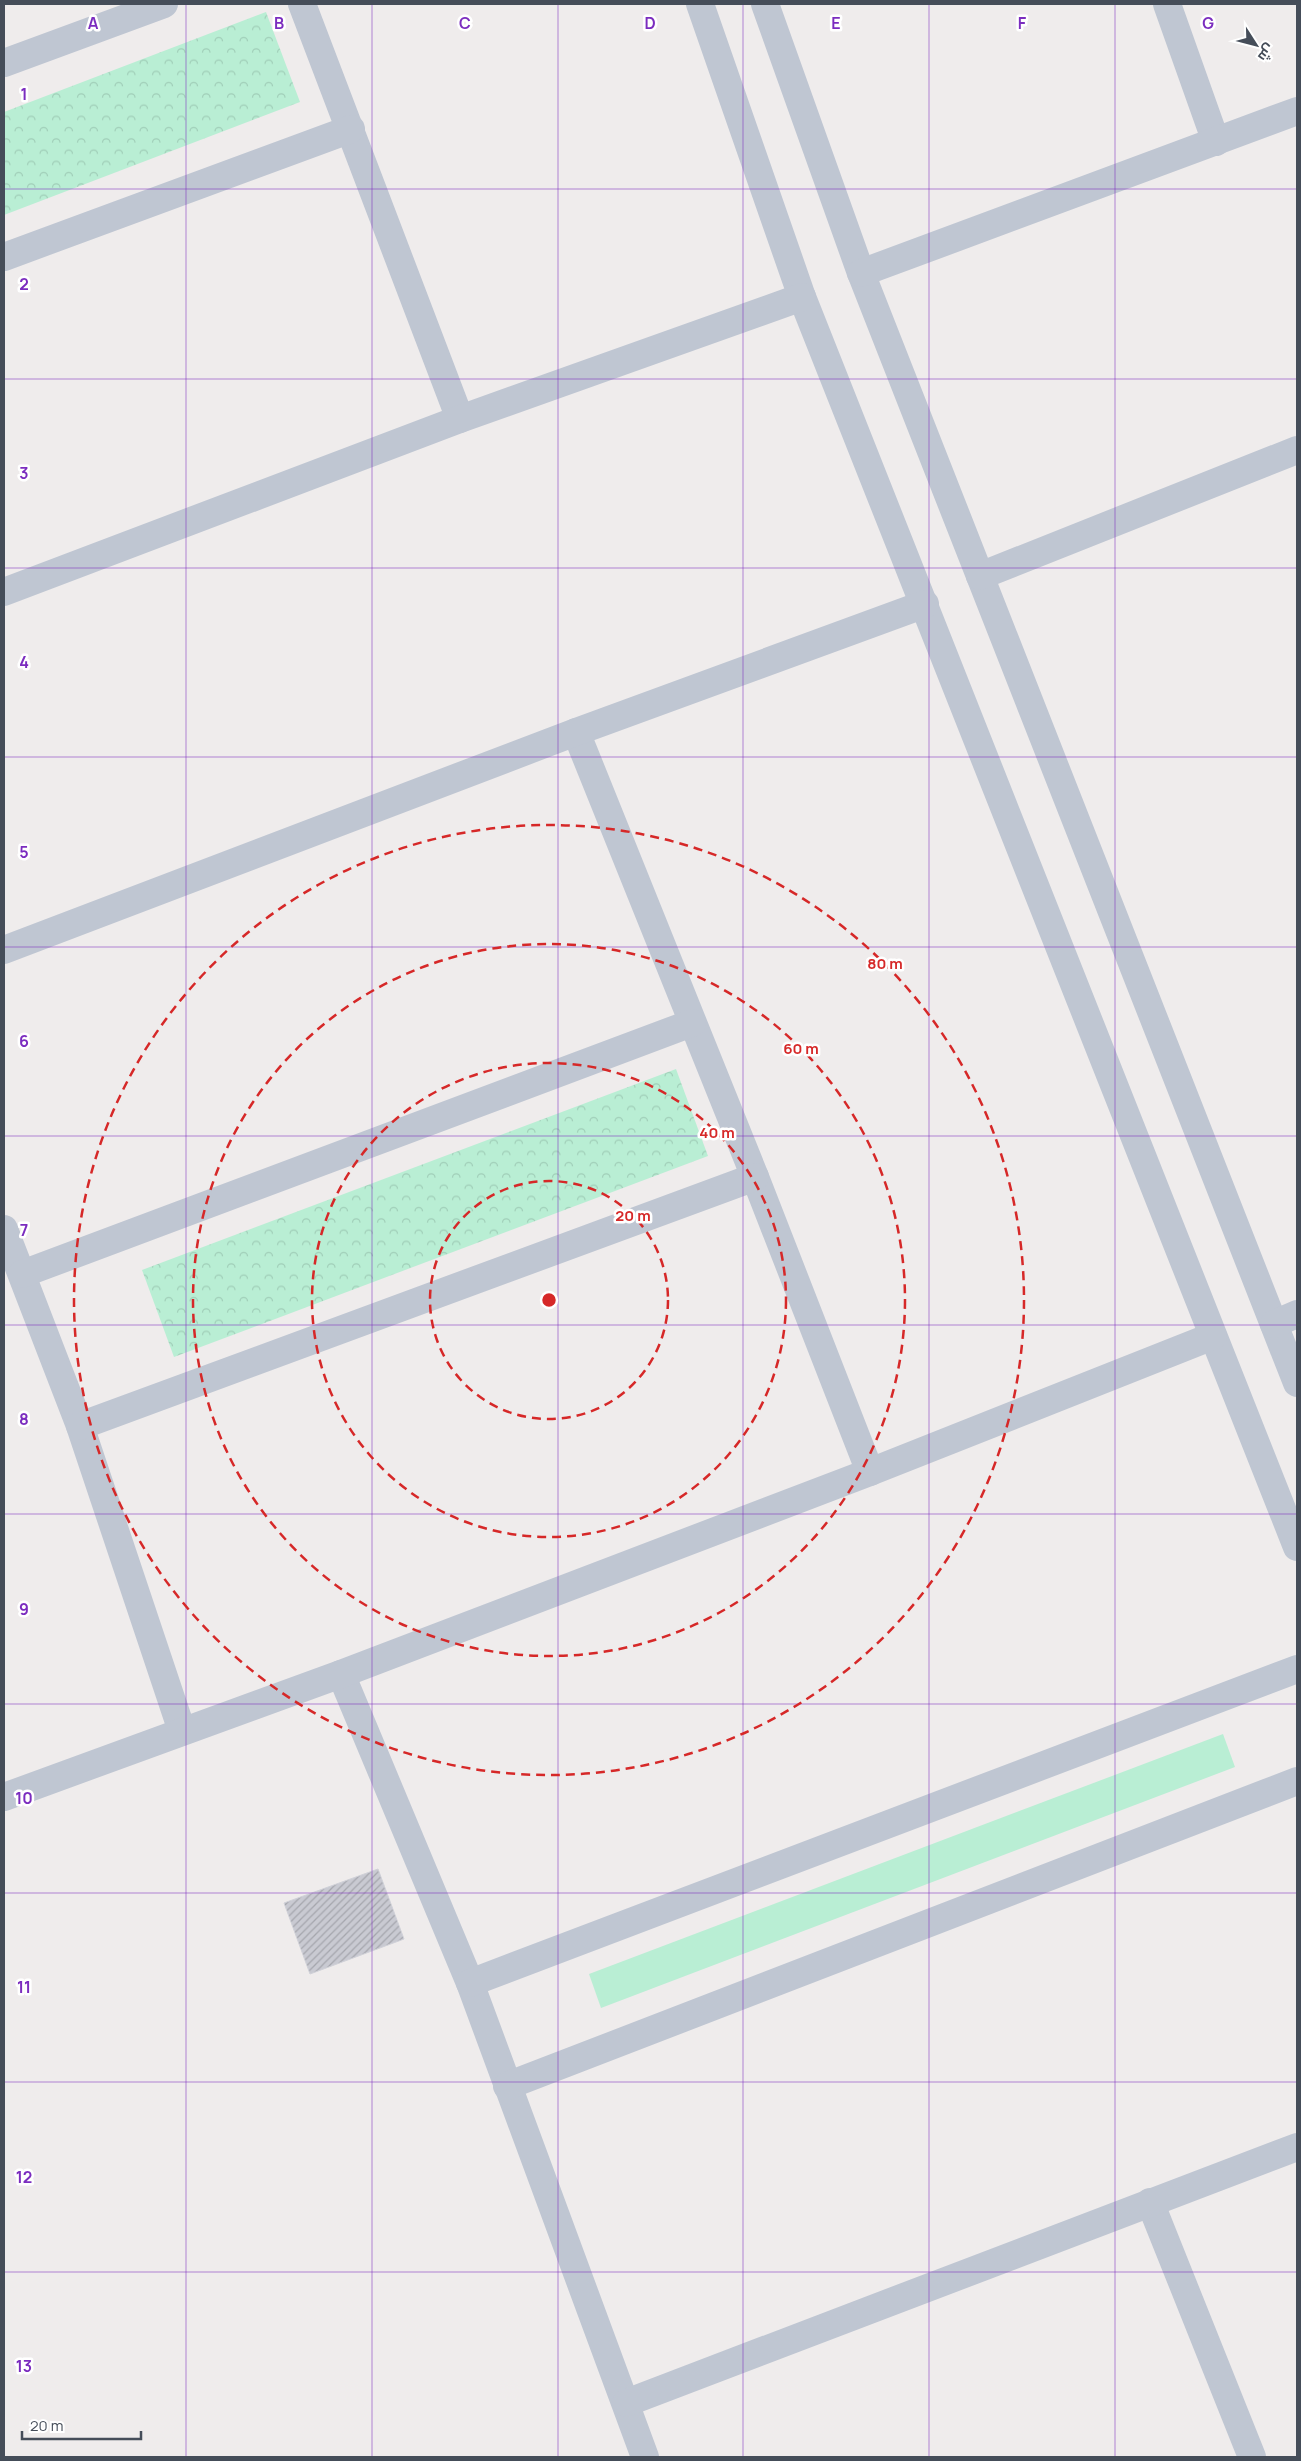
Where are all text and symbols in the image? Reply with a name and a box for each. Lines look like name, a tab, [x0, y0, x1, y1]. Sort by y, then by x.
text: A	[88, 12, 99, 34]
text: B	[274, 12, 284, 34]
text: C	[459, 12, 471, 34]
text: D	[644, 12, 656, 34]
text: E	[831, 12, 841, 34]
text: F	[1018, 12, 1027, 34]
text: G	[1202, 12, 1214, 34]
north arrow	[1231, 20, 1281, 70]
text: ش	[1254, 40, 1280, 66]
text: 1	[20, 83, 28, 105]
text: 2	[19, 273, 29, 295]
text: 3	[19, 462, 29, 484]
text: 4	[19, 651, 29, 673]
text: 5	[19, 841, 29, 863]
text: 80 m	[867, 953, 903, 974]
text: 6	[19, 1030, 29, 1052]
text: 60 m	[783, 1038, 819, 1059]
text: 40 m	[699, 1122, 735, 1143]
text: 20 m	[615, 1205, 651, 1226]
text: 7	[20, 1219, 28, 1241]
centre of rings	[540, 1291, 558, 1309]
text: 8	[19, 1408, 29, 1430]
text: 9	[19, 1598, 29, 1620]
text: 10	[15, 1787, 33, 1809]
text: 11	[17, 1976, 31, 1998]
text: 12	[16, 2166, 32, 2188]
text: 13	[16, 2355, 32, 2377]
scale bar	[22, 2408, 141, 2440]
text: 20 m	[30, 2415, 63, 2436]

